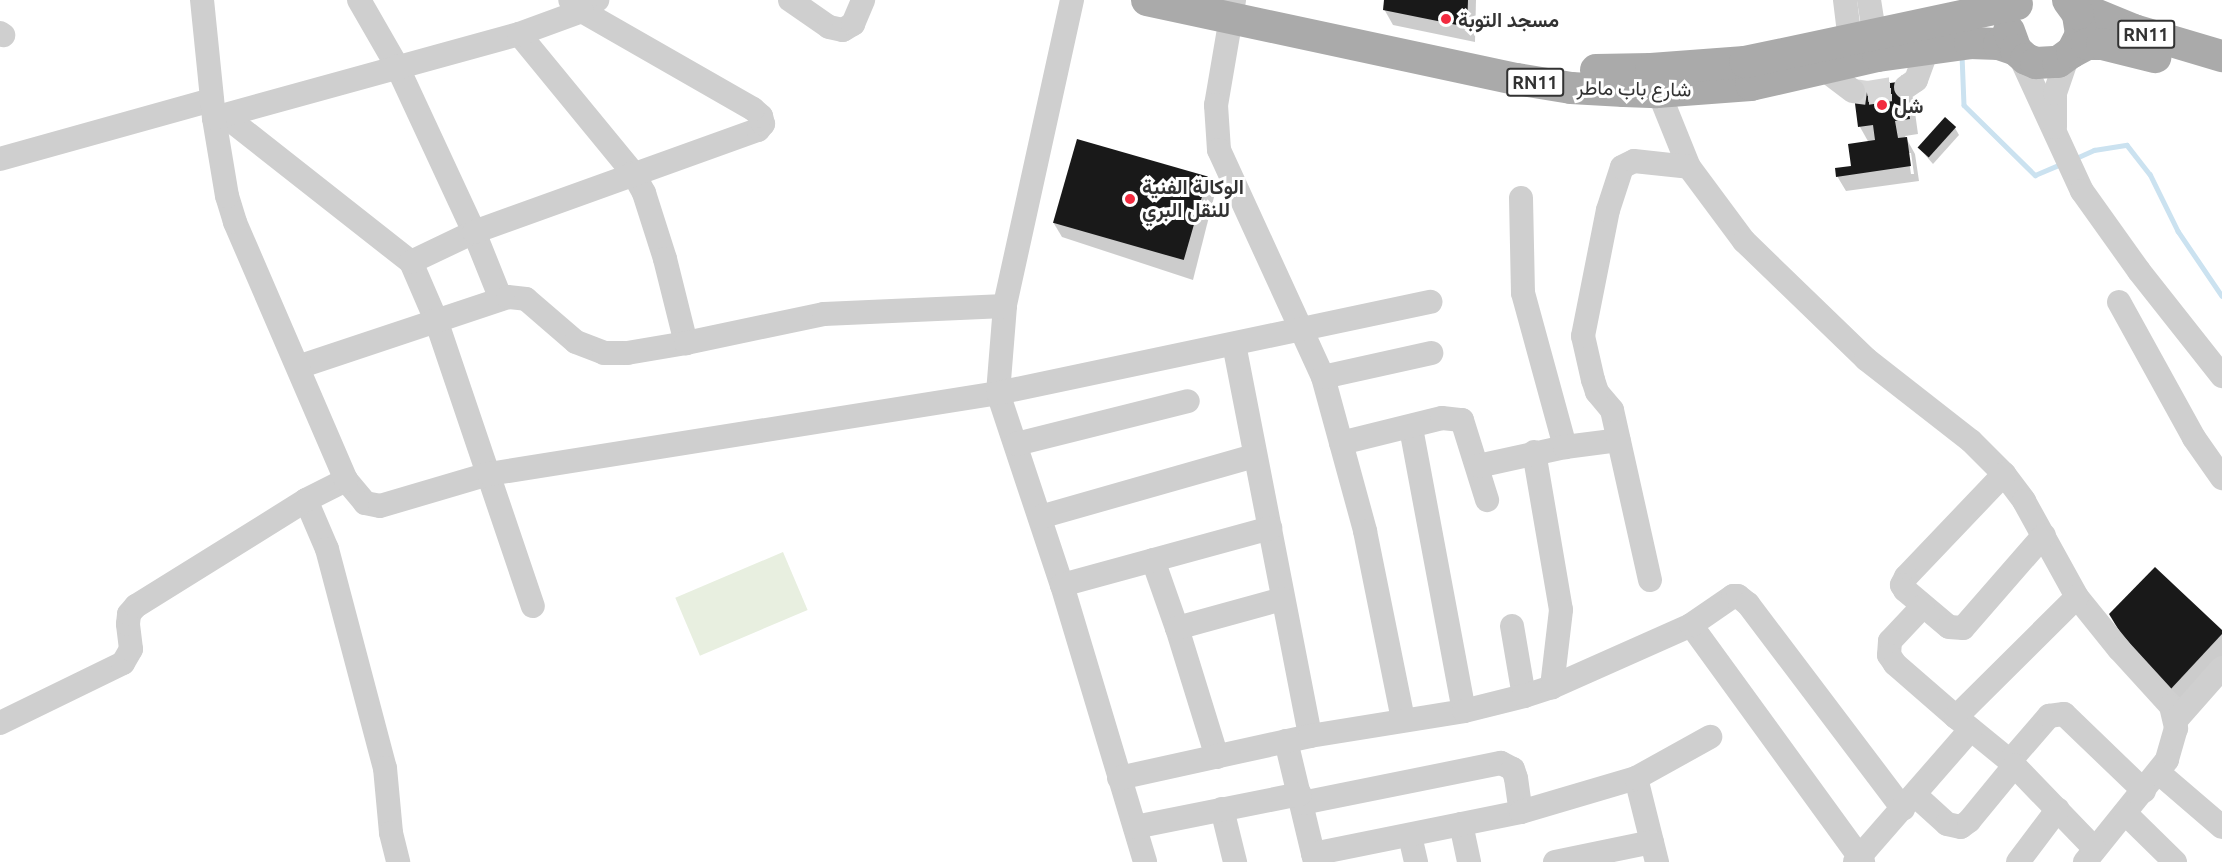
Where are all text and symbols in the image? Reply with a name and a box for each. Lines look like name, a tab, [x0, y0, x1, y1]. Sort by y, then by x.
place label: مسجد التوبة	[1458, 7, 1559, 31]
marker: مسجد التوبة	[1439, 12, 1453, 26]
road number: RN11	[2116, 19, 2176, 49]
road number: RN11	[1505, 67, 1565, 97]
street label: شارع باب ماطر	[1576, 75, 1692, 101]
place label: شل	[1894, 93, 1924, 117]
marker: شل	[1875, 98, 1889, 112]
place label: الوكالة الفنية للنقل البري	[1142, 175, 1244, 222]
marker: الوكالة الفنية للنقل البري	[1123, 192, 1137, 206]

